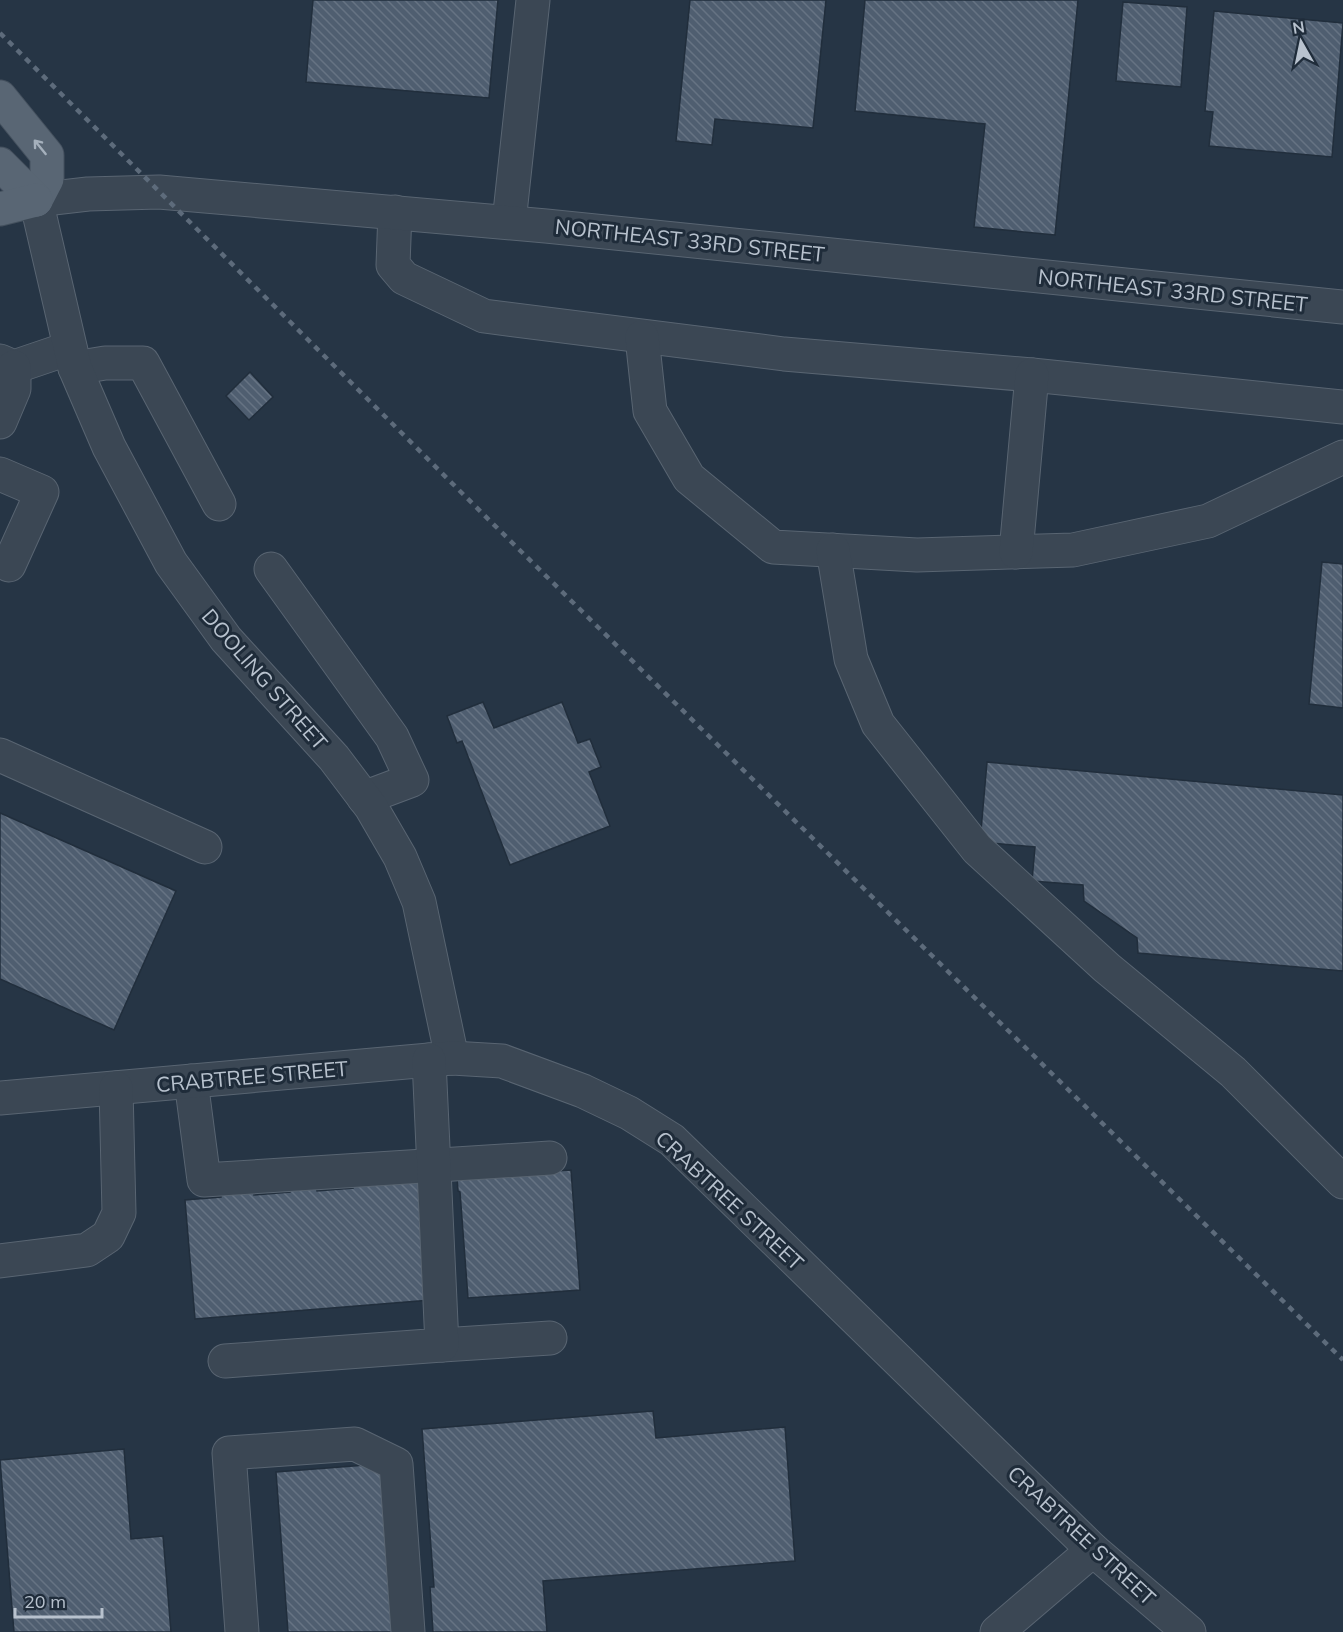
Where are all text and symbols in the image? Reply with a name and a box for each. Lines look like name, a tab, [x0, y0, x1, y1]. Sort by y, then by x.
north arrow	[1271, 12, 1331, 72]
text: N	[1291, 16, 1306, 38]
one-way arrow	[34, 139, 47, 155]
street label: NORTHEAST 33RD STREET	[554, 213, 826, 267]
street label: NORTHEAST 33RD STREET	[1037, 263, 1309, 317]
street label: DOOLING STREET	[197, 603, 334, 755]
street label: CRABTREE STREET	[155, 1055, 349, 1097]
street label: CRABTREE STREET	[651, 1125, 810, 1275]
street label: CRABTREE STREET	[1003, 1460, 1162, 1610]
scale bar	[15, 1581, 102, 1619]
text: 20 m	[24, 1590, 66, 1613]

